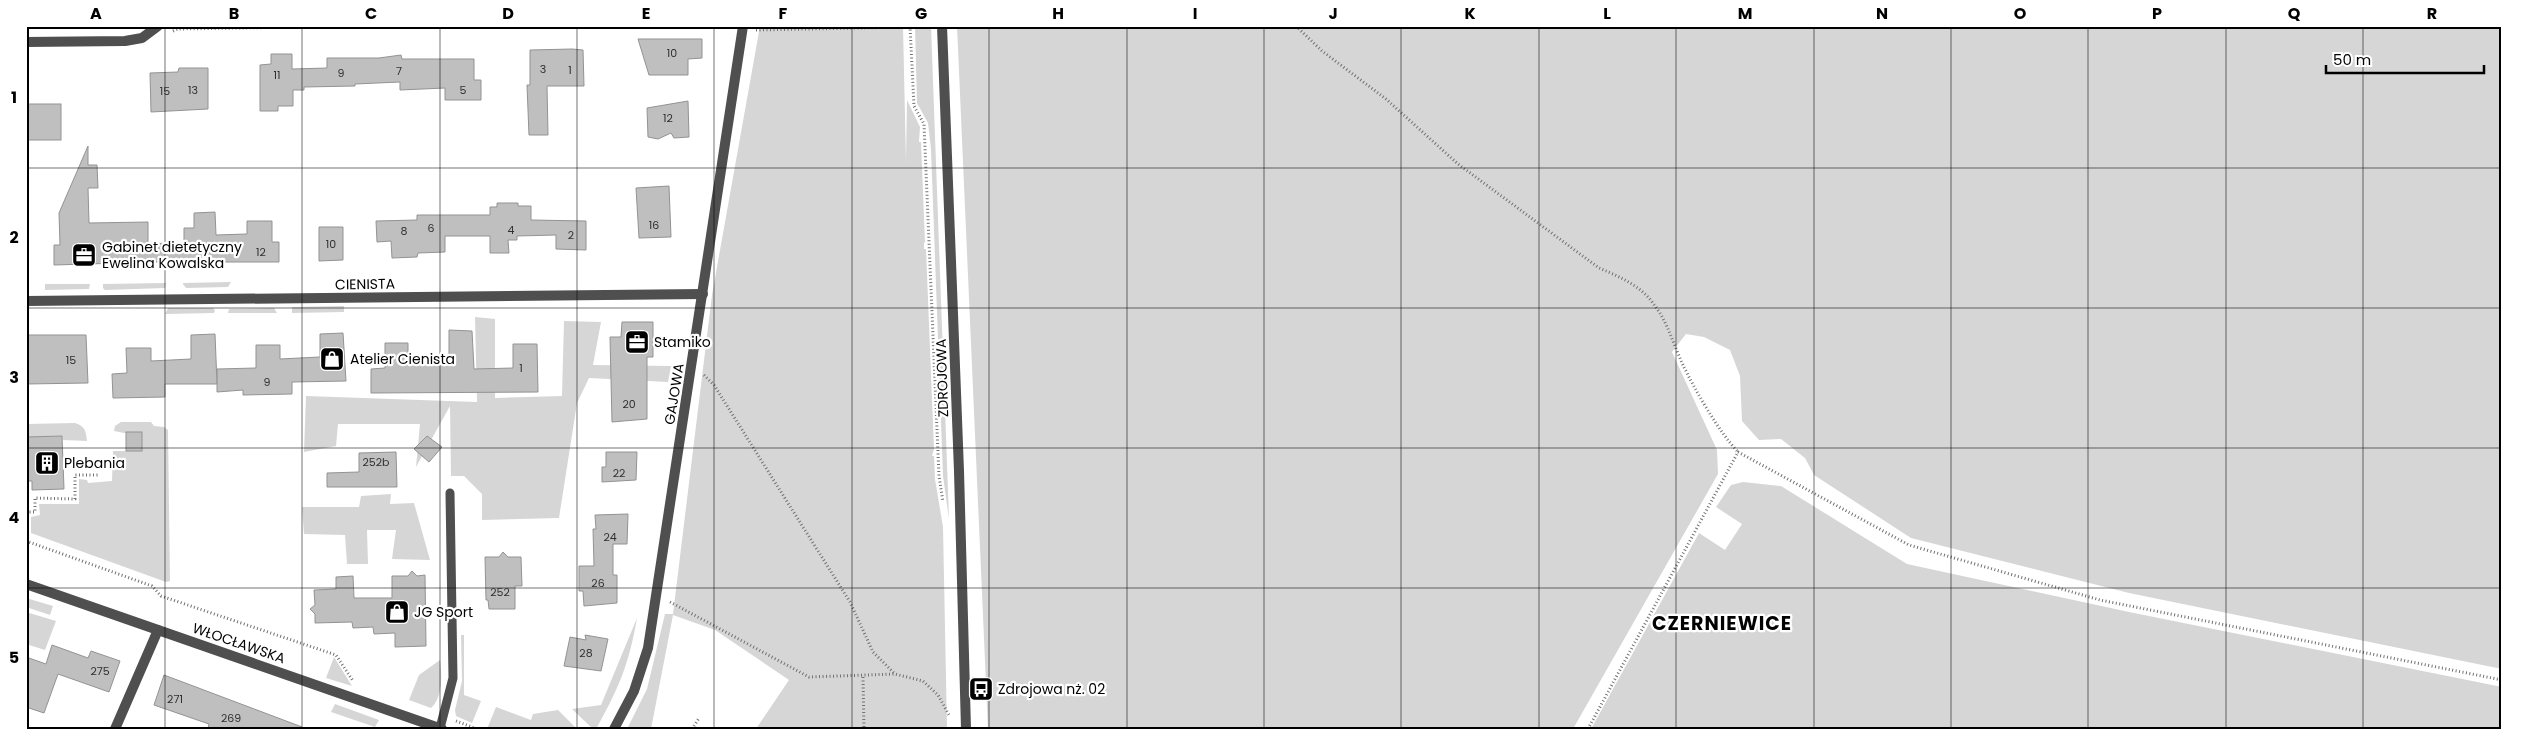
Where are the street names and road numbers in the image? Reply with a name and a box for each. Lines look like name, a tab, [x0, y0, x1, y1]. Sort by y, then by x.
street label: CIENISTA	[335, 273, 395, 295]
street label: ZDROJOWA	[931, 338, 953, 418]
street label: GAJOWA	[659, 362, 689, 426]
street label: WŁOCŁAWSKA	[190, 618, 288, 668]

